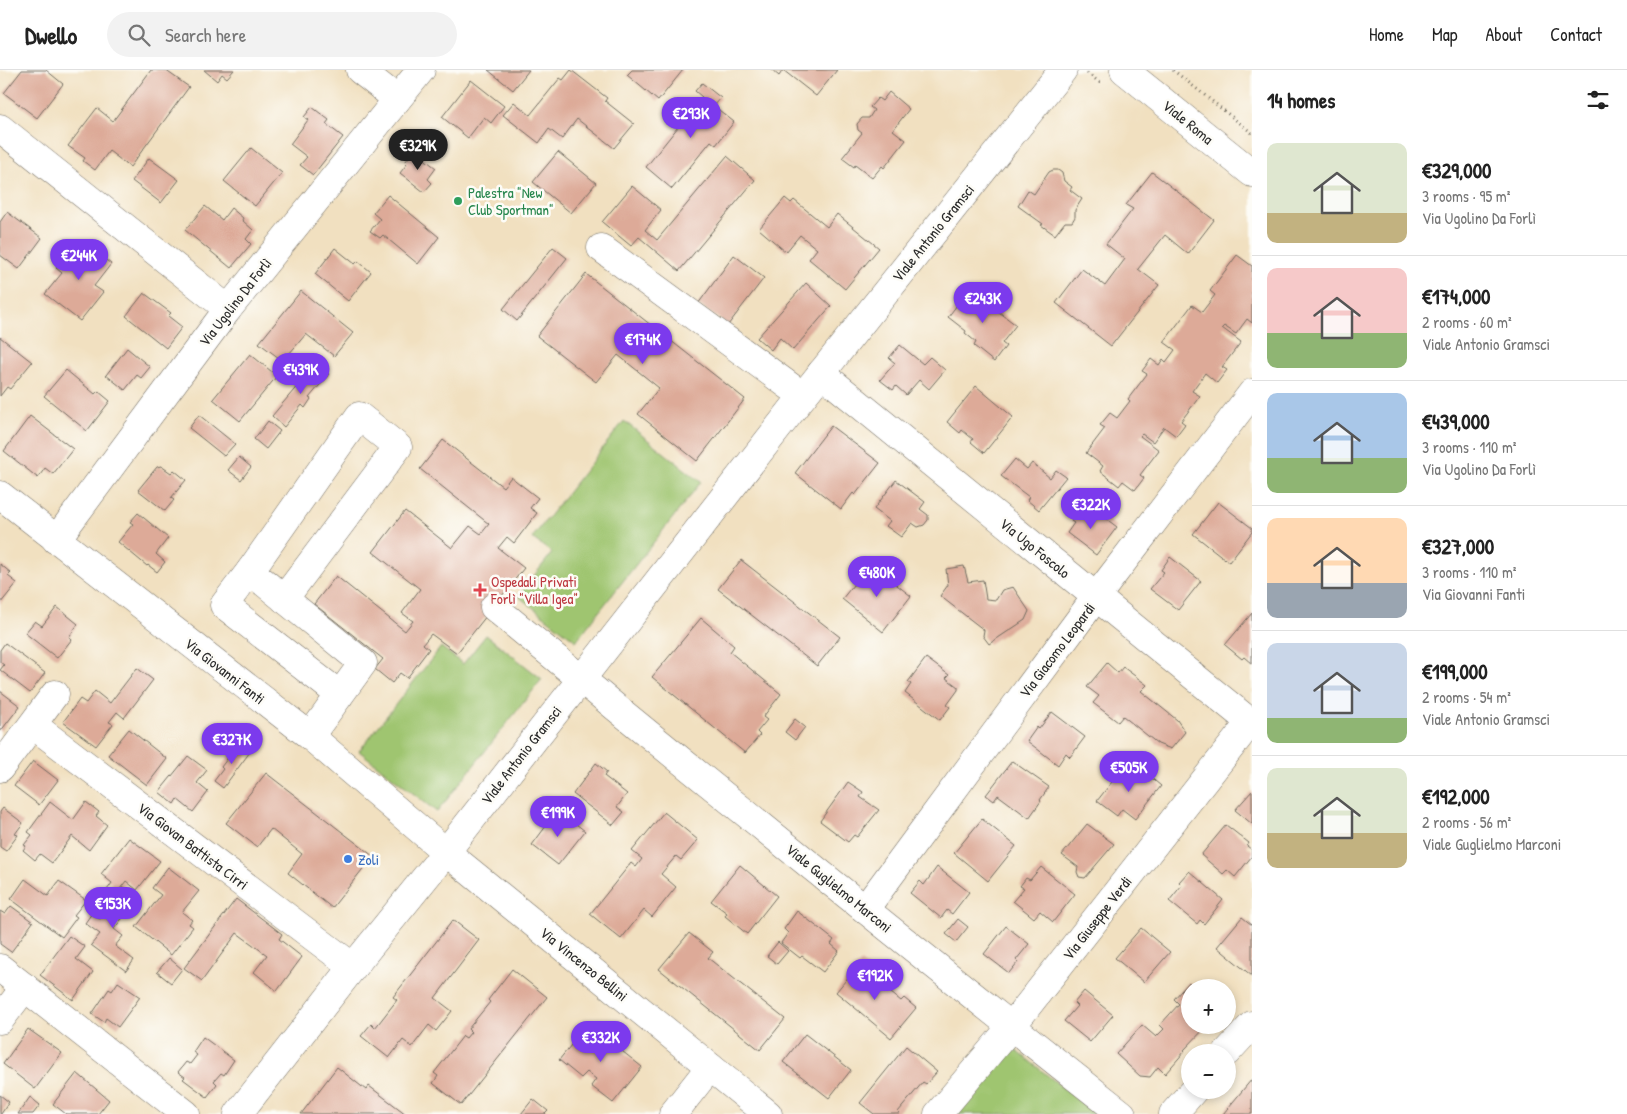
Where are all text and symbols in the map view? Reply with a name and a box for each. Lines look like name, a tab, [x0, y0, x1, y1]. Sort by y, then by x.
search box	[107, 12, 457, 57]
text: Dwello	[25, 19, 77, 51]
icon: search	[125, 21, 153, 49]
text: Search here	[165, 22, 246, 48]
text: Home	[1369, 22, 1404, 47]
text: Map	[1432, 22, 1457, 47]
text: About	[1485, 22, 1522, 47]
text: Contact	[1550, 22, 1602, 47]
text: 14 homes	[1267, 86, 1335, 115]
icon: filters	[1584, 86, 1612, 114]
street label: Viale Roma	[1158, 95, 1218, 149]
pin: €293K	[656, 97, 726, 139]
text: €293K	[673, 102, 709, 124]
pin: €329K	[383, 128, 453, 171]
text: €329K	[400, 134, 436, 156]
text: €329,000	[1422, 156, 1492, 185]
icon: home	[1307, 163, 1367, 223]
street label: Viale Antonio Gramsci	[887, 180, 979, 286]
place label: Palestra "New Club Sportman"	[468, 182, 554, 220]
text: 3 rooms · 95 m²	[1422, 185, 1510, 207]
marker: Palestra "New Club Sportman"	[452, 195, 464, 207]
text: Via Ugolino Da Forlì	[1422, 207, 1536, 229]
pin: €244K	[44, 238, 114, 281]
text: €244K	[61, 244, 97, 266]
street label: Via Ugolino Da Forlì	[194, 253, 276, 351]
pin: €243K	[948, 282, 1018, 324]
text: €174,000	[1422, 282, 1490, 311]
text: €243K	[965, 287, 1001, 309]
icon: home	[1307, 288, 1367, 348]
text: 2 rooms · 60 m²	[1422, 311, 1512, 333]
pin: €174K	[608, 322, 678, 365]
text: €174K	[625, 328, 661, 350]
text: Viale Antonio Gramsci	[1422, 333, 1550, 355]
pin: €439K	[266, 352, 336, 395]
text: €439K	[283, 358, 319, 380]
text: €439,000	[1422, 407, 1490, 436]
icon: home	[1307, 413, 1367, 473]
text: 3 rooms · 110 m²	[1422, 436, 1517, 458]
text: Via Ugolino Da Forlì	[1422, 458, 1536, 480]
pin: €322K	[1056, 488, 1126, 530]
text: €322K	[1072, 493, 1110, 515]
street label: Via Ugo Foscolo	[995, 513, 1075, 583]
text: €327,000	[1422, 532, 1494, 561]
icon: home	[1307, 538, 1367, 598]
pin: €480K	[842, 556, 912, 598]
text: €480K	[859, 561, 895, 583]
text: 3 rooms · 110 m²	[1422, 561, 1517, 583]
place label: Ospedali Privati Forlì "Villa Igea"	[490, 571, 578, 609]
marker: Ospedali Privati Forlì "Villa Igea"	[473, 583, 487, 597]
text: Via Giovanni Fanti	[1422, 583, 1525, 605]
street label: Via Giacomo Leopardi	[1014, 598, 1100, 702]
street label: Via Giovanni Fanti	[180, 633, 270, 709]
text: €199,000	[1422, 657, 1488, 686]
icon: home	[1307, 663, 1367, 723]
text: 2 rooms · 54 m²	[1422, 686, 1511, 708]
street label: Viale Antonio Gramsci	[476, 701, 566, 809]
text: Viale Antonio Gramsci	[1422, 708, 1550, 730]
pin: €327K	[197, 722, 267, 765]
text: €327K	[213, 728, 251, 750]
pin: €505K	[1094, 750, 1164, 793]
text: €505K	[1111, 756, 1147, 778]
text: €192,000	[1422, 782, 1490, 811]
icon: home	[1307, 788, 1367, 848]
pin: €199K	[523, 796, 593, 838]
street label: Via Giovan Battista Cirri	[133, 797, 253, 895]
text: €199K	[541, 801, 575, 823]
text: 2 rooms · 56 m²	[1422, 811, 1511, 833]
text: Viale Guglielmo Marconi	[1422, 833, 1561, 855]
street label: Viale Guglielmo Marconi	[782, 839, 896, 937]
place label: Zoli	[358, 849, 379, 870]
marker: Zoli	[342, 853, 354, 865]
street label: Via Giuseppe Verdi	[1058, 872, 1136, 964]
pin: €153K	[78, 886, 148, 929]
text: €153K	[95, 892, 131, 914]
street label: Via Vincenzo Bellini	[536, 922, 632, 1006]
pin: €192K	[840, 958, 910, 1001]
text: €192K	[857, 964, 893, 986]
map controls	[1181, 979, 1236, 1099]
button: +	[1181, 979, 1236, 1034]
pin: €332K	[566, 1020, 636, 1063]
text: €332K	[582, 1026, 620, 1048]
button: −	[1181, 1044, 1236, 1099]

